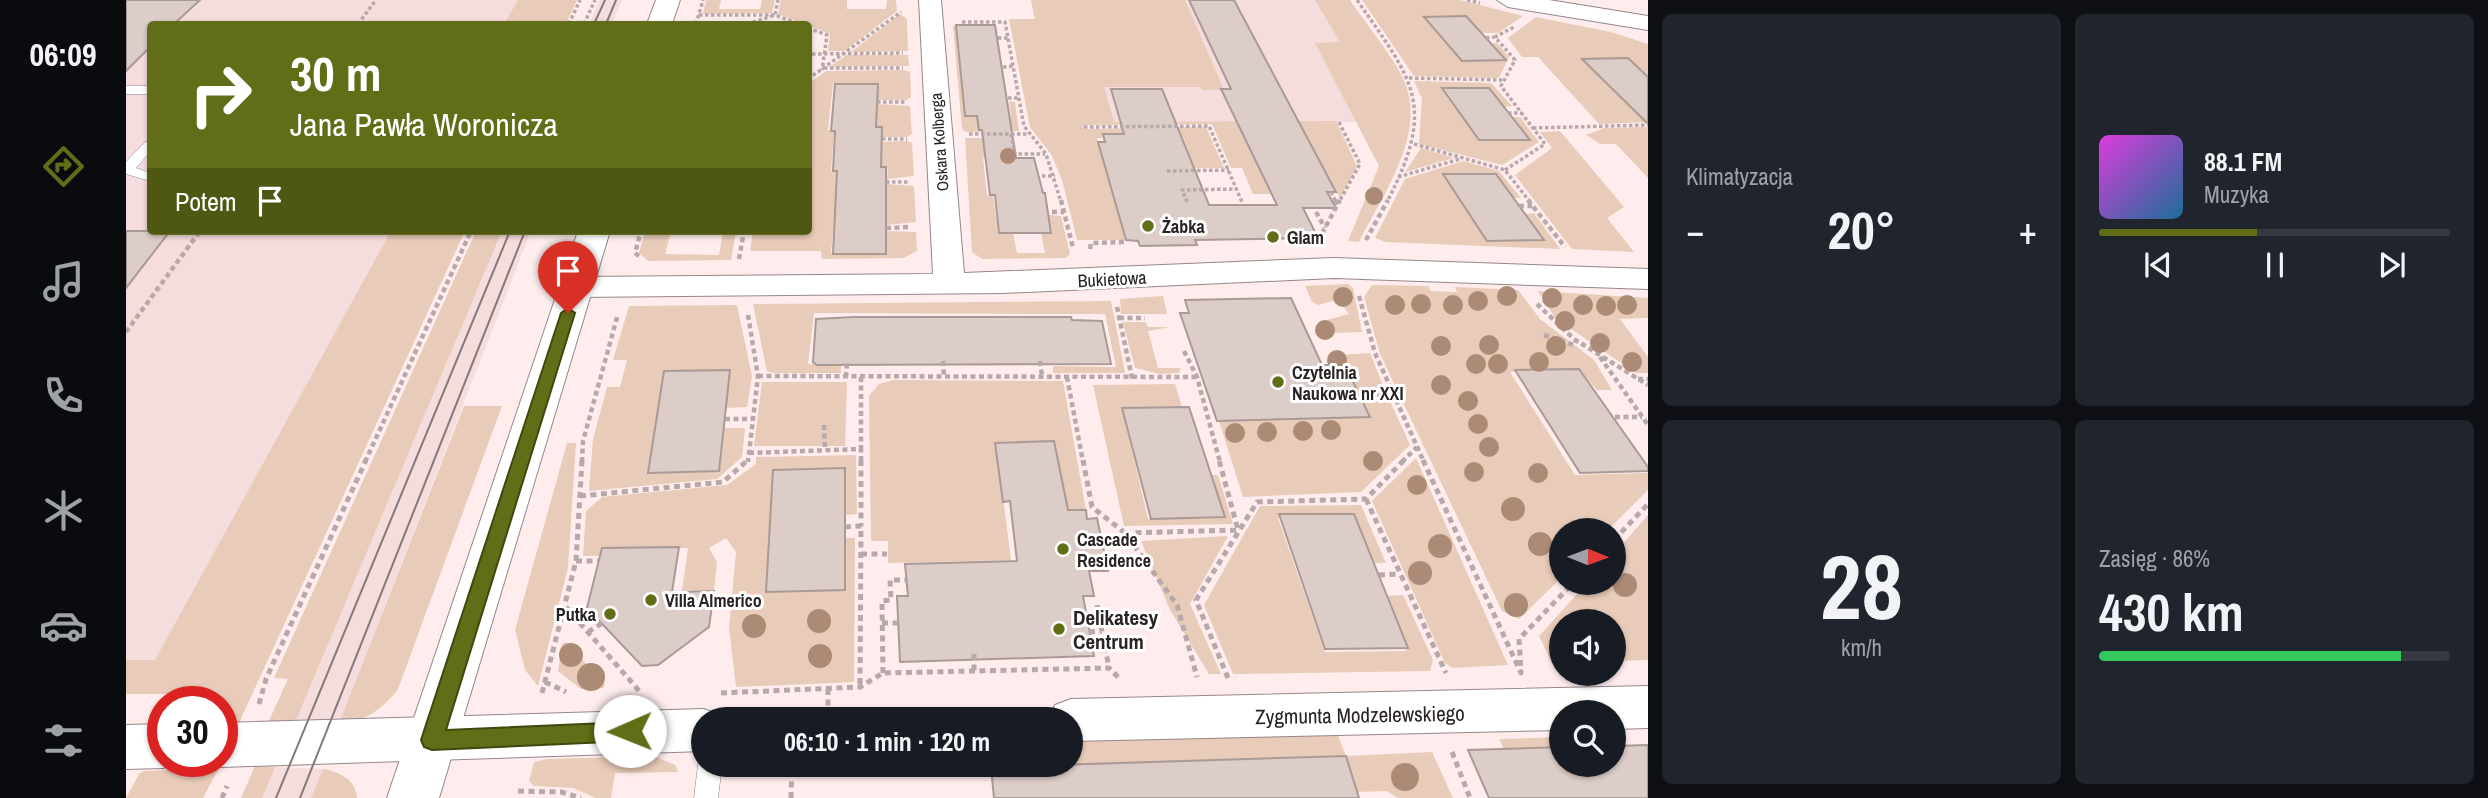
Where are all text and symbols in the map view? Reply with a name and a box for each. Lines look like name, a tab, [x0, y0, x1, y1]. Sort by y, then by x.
text: 06:09	[29, 33, 97, 76]
text: 30 m	[290, 40, 382, 106]
icon: right	[175, 49, 266, 140]
street label: Oskara Kolberga	[925, 91, 953, 192]
text: Jana Pawła Woronicza	[290, 103, 558, 146]
icon: directions	[39, 142, 88, 191]
text: 88.1 FM	[2204, 144, 2282, 179]
text: Klimatyzacja	[1686, 161, 1793, 192]
text: Muzyka	[2204, 179, 2269, 210]
icon: arrive	[251, 182, 289, 220]
text: Potem	[175, 184, 237, 219]
text: 20°	[1827, 195, 1896, 265]
text: −	[1686, 205, 1704, 256]
text: +	[2019, 205, 2037, 256]
place label: Żabka	[1162, 214, 1205, 239]
marker: Żabka	[1140, 218, 1156, 234]
place label: Glam	[1287, 225, 1324, 250]
marker: Glam	[1265, 229, 1281, 245]
pin	[538, 241, 598, 313]
icon: previous	[2139, 246, 2177, 284]
icon: pause	[2256, 246, 2294, 284]
icon: next	[2373, 246, 2411, 284]
icon: arrive	[549, 252, 587, 290]
icon: music	[39, 257, 88, 306]
street label: Bukietowa	[1077, 265, 1147, 293]
place label: Czytelnia Naukowa nr XXI	[1292, 360, 1404, 406]
icon: phone	[39, 371, 88, 420]
marker: Czytelnia Naukowa nr XXI	[1270, 374, 1286, 390]
icon: climate	[39, 486, 88, 535]
north arrow	[1549, 518, 1626, 595]
map controls	[1549, 518, 1626, 777]
text: 28	[1820, 525, 1903, 647]
place label: Cascade Residence	[1077, 527, 1151, 573]
marker: Cascade Residence	[1055, 541, 1071, 557]
text: Zasięg · 86%	[2099, 543, 2210, 574]
text: 430 km	[2099, 577, 2244, 647]
place label: Villa Almerico	[665, 588, 762, 613]
marker: Villa Almerico	[643, 592, 659, 608]
icon: car	[39, 601, 88, 650]
place label: Putka	[556, 602, 597, 627]
place label: Delikatesy Centrum	[1073, 603, 1159, 656]
marker: Putka	[602, 606, 618, 622]
button: sound	[1549, 609, 1626, 686]
marker: Delikatesy Centrum	[1051, 621, 1067, 637]
text: km/h	[1841, 632, 1882, 663]
speed limit sign: 30	[147, 686, 238, 777]
position arrow	[593, 694, 667, 768]
street label: Zygmunta Modzelewskiego	[1255, 699, 1465, 731]
button: search	[1549, 700, 1626, 777]
icon: filters	[39, 716, 88, 765]
text: 06:10 · 1 min · 120 m	[784, 724, 990, 759]

